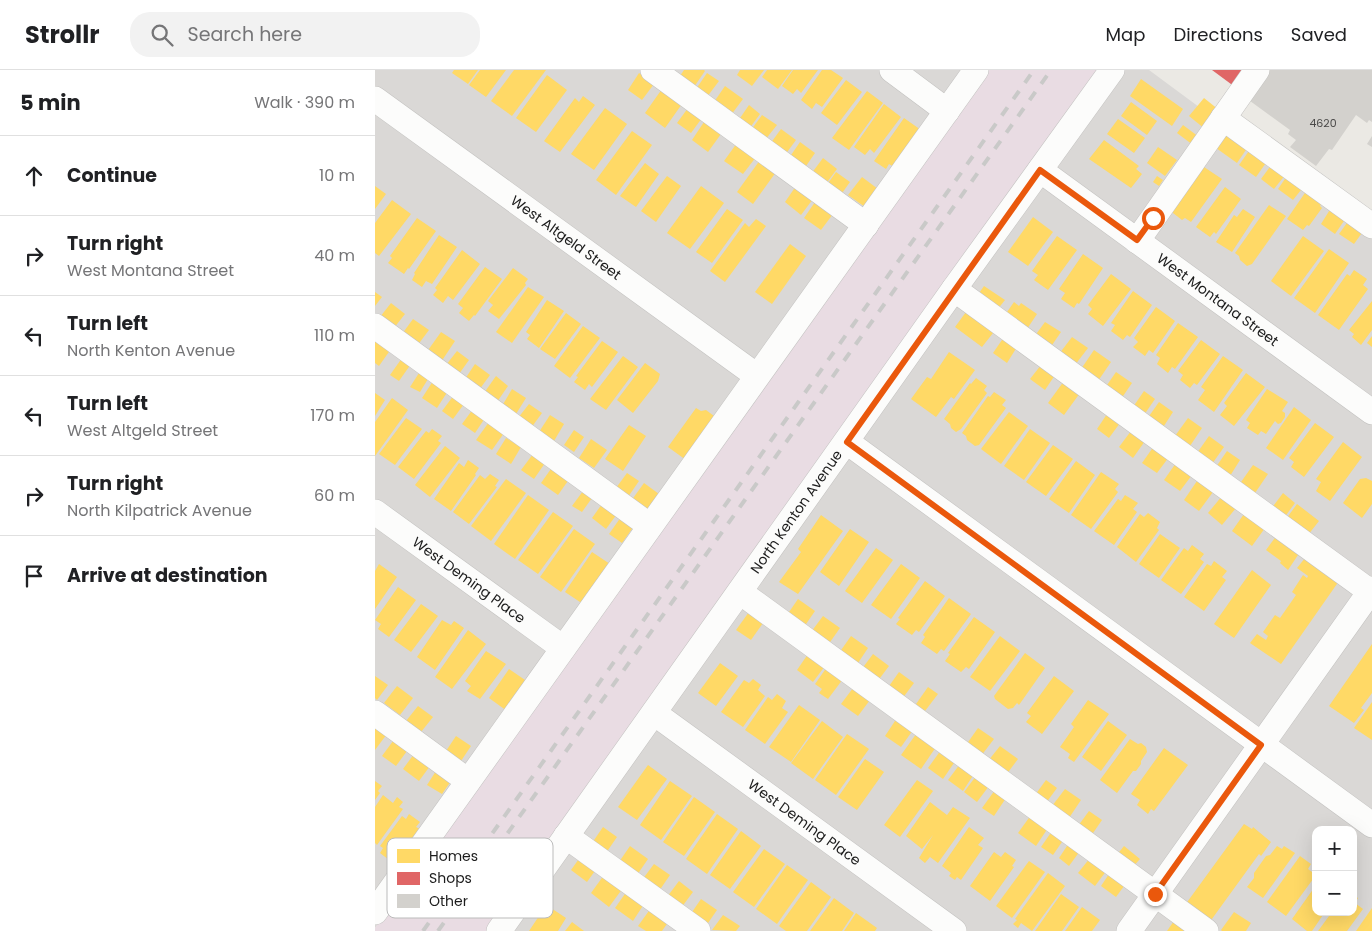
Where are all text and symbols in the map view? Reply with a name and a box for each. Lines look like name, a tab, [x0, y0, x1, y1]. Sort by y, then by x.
search box	[130, 12, 480, 57]
text: Strollr	[25, 18, 100, 51]
icon: search	[148, 21, 176, 49]
text: Search here	[188, 21, 302, 48]
text: Map	[1106, 22, 1145, 47]
text: Directions	[1173, 22, 1263, 47]
text: Saved	[1291, 22, 1347, 47]
text: 5 min	[20, 88, 81, 117]
text: Walk · 390 m	[254, 91, 355, 114]
house number: 4620	[1309, 115, 1337, 131]
icon: ahead	[20, 162, 48, 190]
text: Continue	[67, 162, 157, 189]
text: 10 m	[319, 164, 355, 187]
street label: West Altgeld Street	[507, 191, 626, 285]
route start	[1142, 207, 1165, 230]
text: Turn right	[67, 230, 163, 257]
icon: right	[20, 242, 48, 270]
text: 40 m	[314, 244, 355, 267]
street label: West Montana Street	[1153, 248, 1283, 351]
text: West Montana Street	[67, 259, 234, 282]
text: Turn left	[67, 310, 148, 337]
icon: left	[20, 322, 48, 350]
text: 110 m	[314, 324, 355, 347]
text: North Kenton Avenue	[67, 339, 235, 362]
text: Turn left	[67, 390, 148, 417]
icon: left	[20, 402, 48, 430]
text: 170 m	[310, 404, 355, 427]
text: West Altgeld Street	[67, 419, 218, 442]
street label: North Kenton Avenue	[745, 446, 847, 578]
text: Turn right	[67, 470, 163, 497]
icon: right	[20, 482, 48, 510]
text: 60 m	[314, 484, 355, 507]
text: North Kilpatrick Avenue	[67, 499, 252, 522]
street label: West Deming Place	[408, 532, 530, 628]
icon: arrive	[20, 562, 48, 590]
text: Arrive at destination	[67, 562, 268, 589]
street label: West Deming Place	[744, 774, 865, 870]
map controls	[1312, 826, 1357, 916]
button: +	[1312, 826, 1357, 871]
legend	[387, 838, 553, 918]
text: Homes	[429, 846, 478, 866]
text: Shops	[429, 868, 472, 888]
button: −	[1312, 871, 1357, 916]
route end	[1144, 883, 1167, 906]
text: Other	[429, 891, 468, 911]

